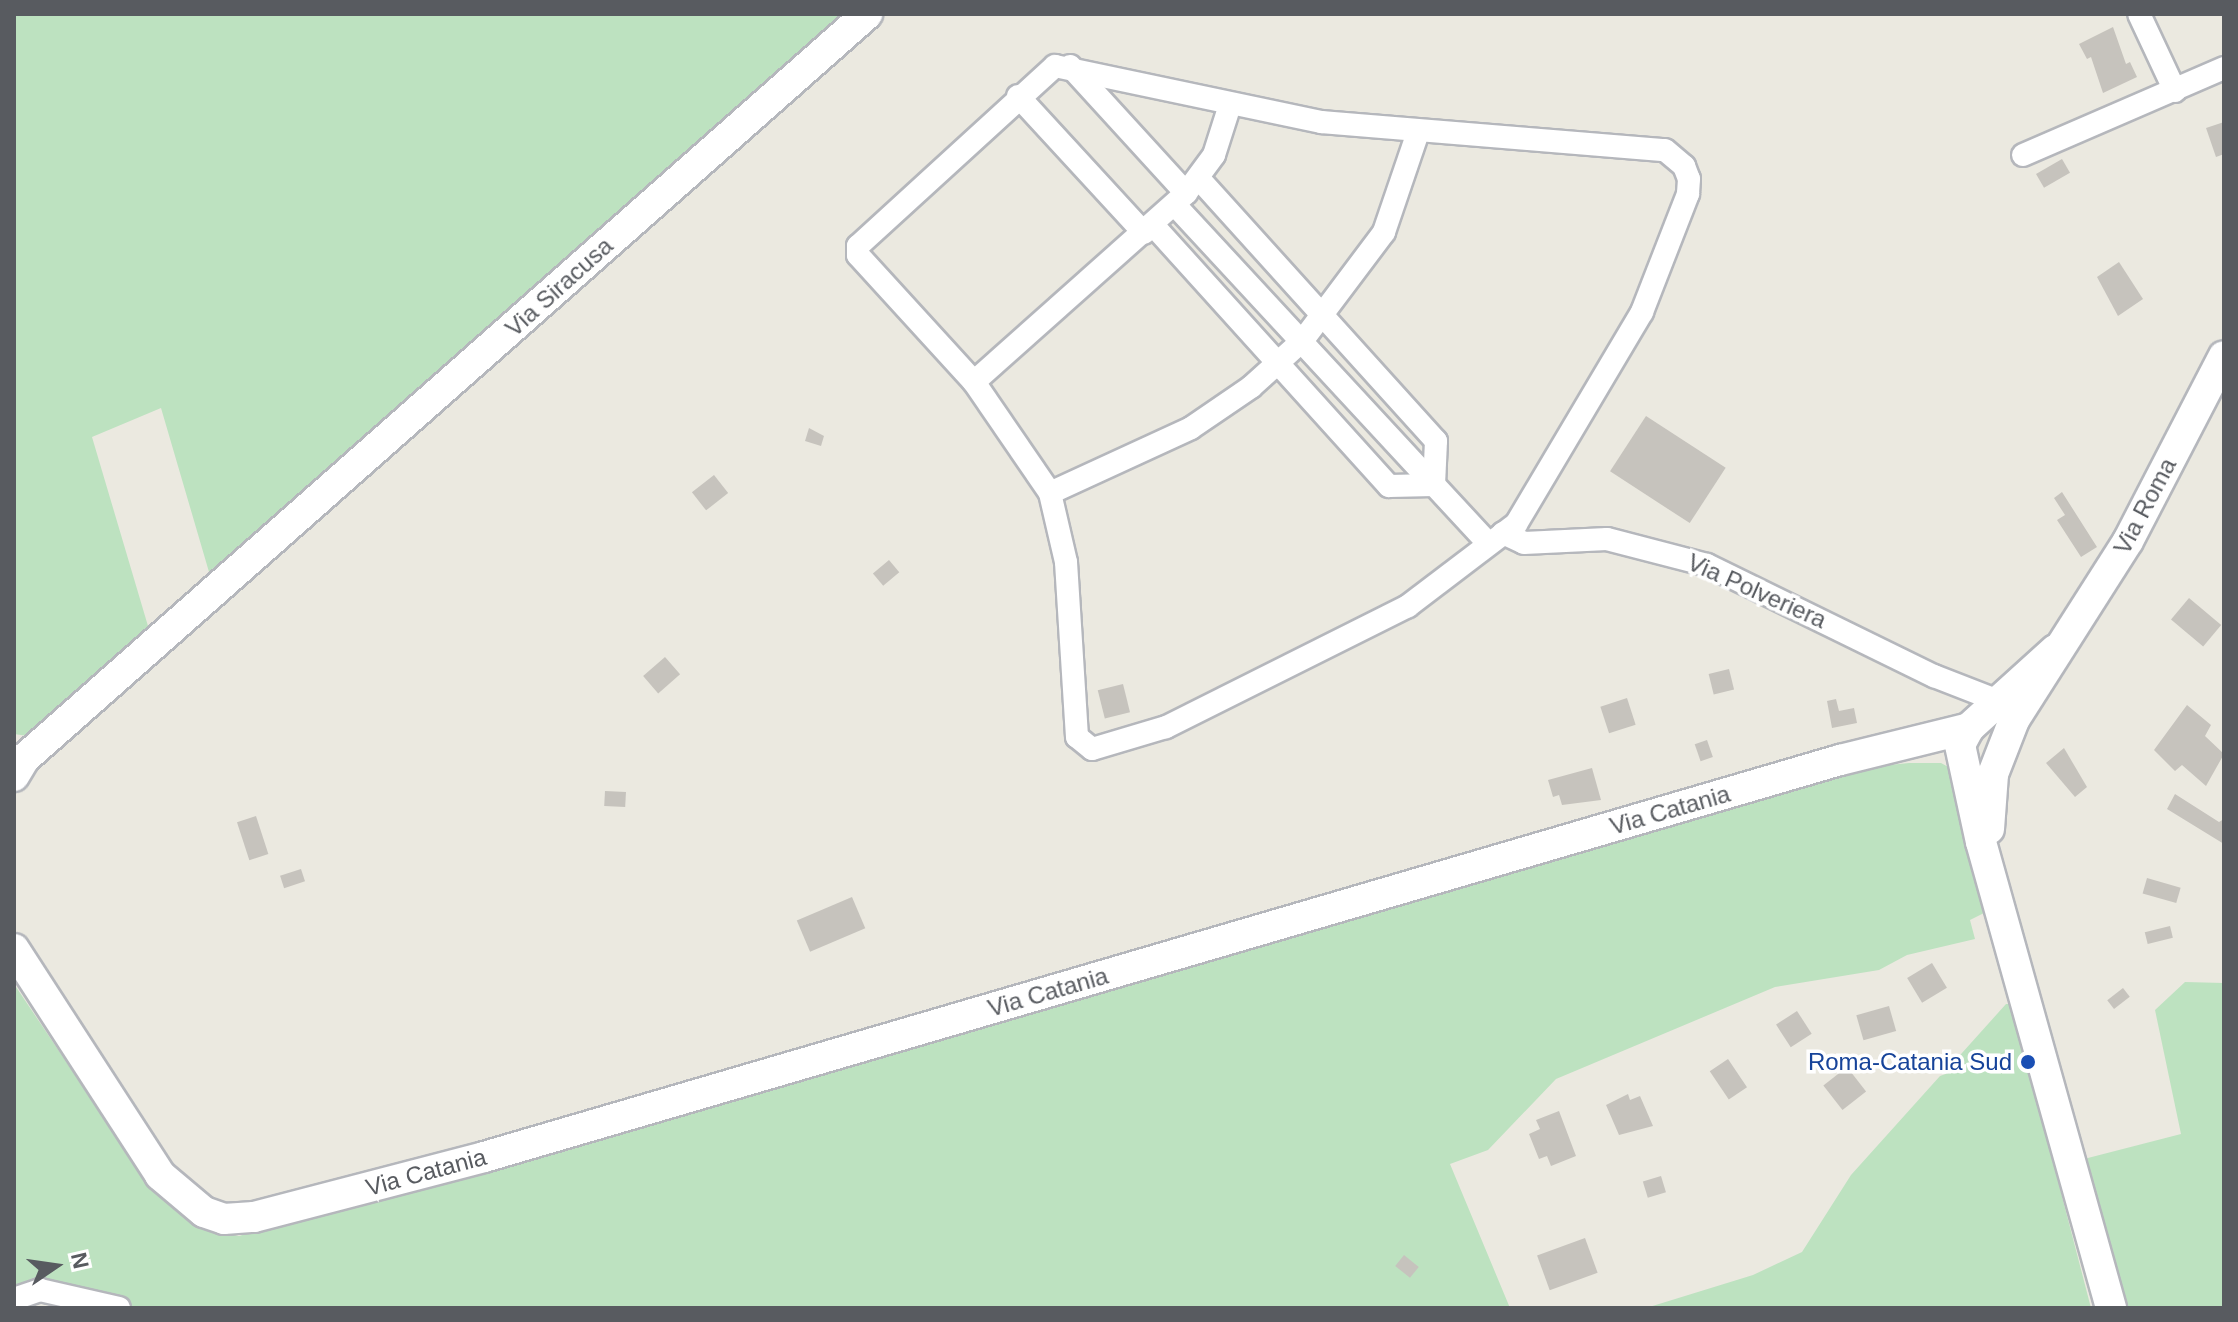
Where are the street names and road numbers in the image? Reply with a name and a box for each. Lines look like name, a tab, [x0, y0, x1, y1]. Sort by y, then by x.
street label: Via Siracusa	[499, 231, 619, 343]
street label: Via Roma	[2108, 453, 2182, 559]
street label: Via Polveriera	[1683, 548, 1831, 634]
street label: Via Catania	[1607, 779, 1733, 841]
street label: Via Catania	[985, 961, 1111, 1023]
street label: Via Catania	[363, 1142, 489, 1202]

